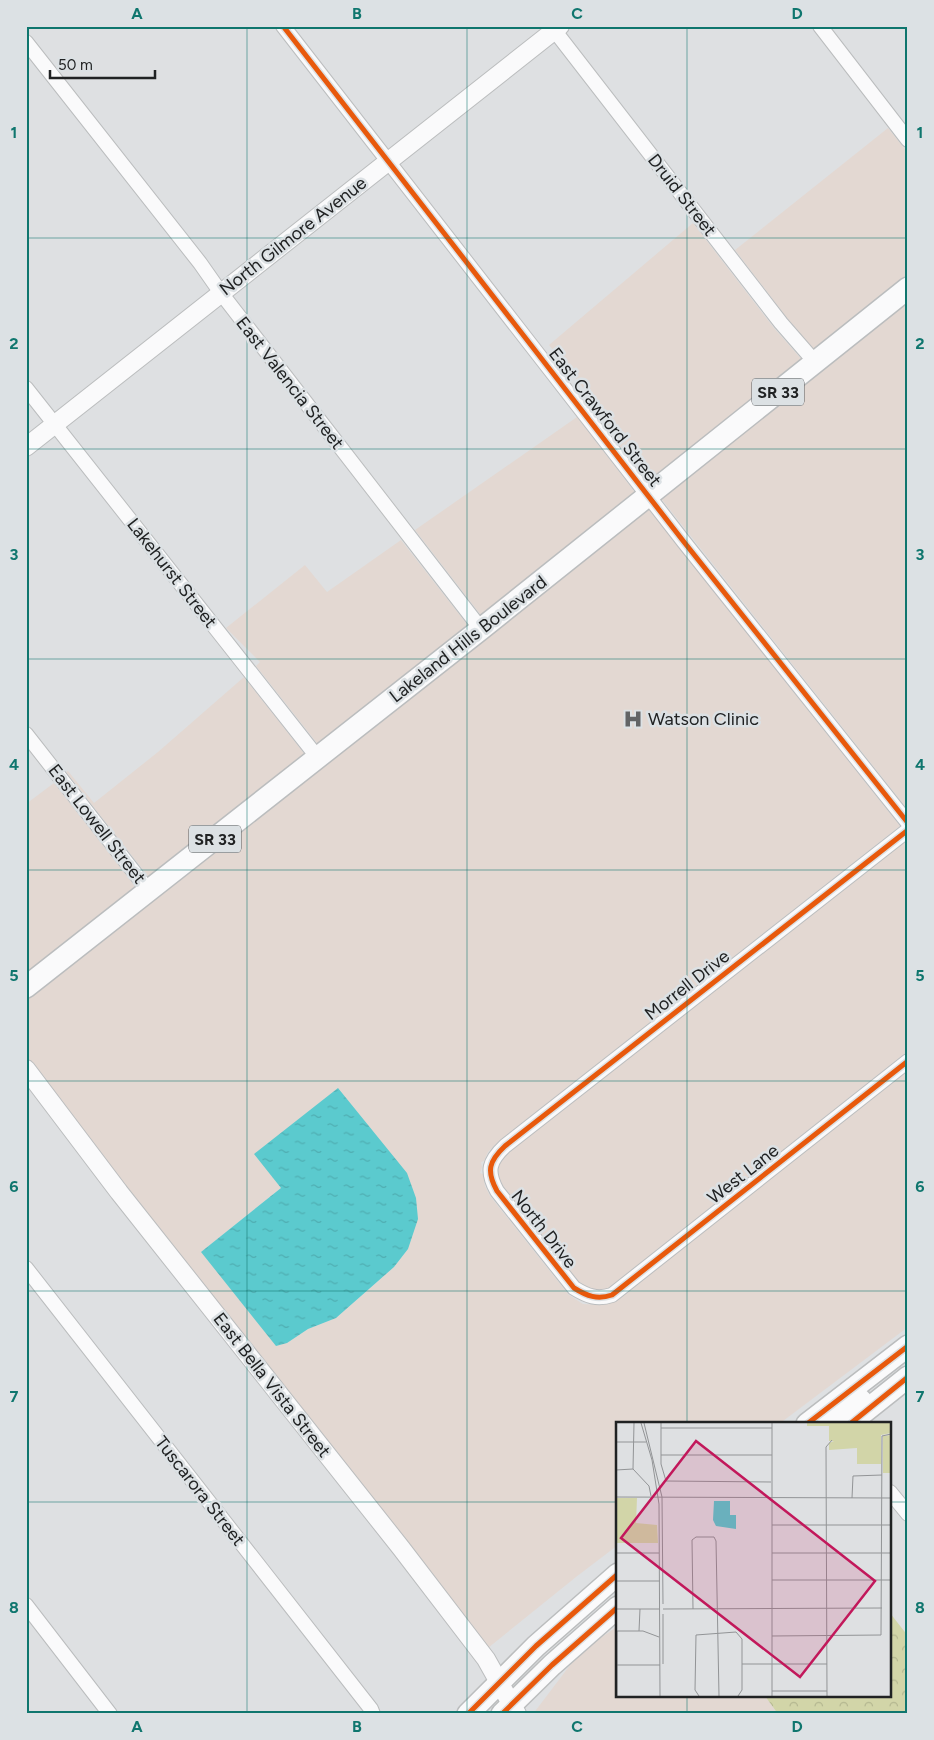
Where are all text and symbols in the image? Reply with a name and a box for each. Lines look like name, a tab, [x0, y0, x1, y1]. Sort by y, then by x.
text: A	[131, 4, 143, 23]
text: B	[352, 4, 362, 23]
text: C	[571, 4, 583, 23]
text: D	[791, 4, 803, 23]
scale bar	[50, 48, 155, 80]
text: 50 m	[58, 56, 93, 74]
text: 1	[11, 123, 17, 142]
text: 1	[917, 123, 923, 142]
street label: Druid Street	[643, 150, 721, 241]
street label: North Gilmore Avenue	[215, 172, 371, 300]
street label: East Valencia Street	[231, 312, 349, 454]
text: 2	[9, 334, 19, 353]
text: 2	[915, 334, 925, 353]
street label: East Crawford Street	[544, 343, 666, 491]
road number: SR 33	[752, 378, 804, 406]
street label: Lakehurst Street	[122, 514, 222, 632]
text: 3	[10, 545, 19, 564]
text: 3	[916, 545, 925, 564]
street label: Lakeland Hills Boulevard	[385, 571, 551, 707]
hospital icon: Watson Clinic	[622, 708, 644, 730]
place label: Watson Clinic	[648, 708, 759, 730]
text: 4	[9, 755, 19, 774]
text: 4	[915, 755, 925, 774]
street label: East Lowell Street	[44, 760, 151, 888]
road number: SR 33	[189, 826, 241, 852]
street label: Morrell Drive	[640, 945, 734, 1025]
text: 5	[9, 966, 19, 985]
text: 5	[915, 966, 925, 985]
street label: West Lane	[703, 1139, 783, 1209]
text: 6	[9, 1177, 19, 1196]
text: 6	[915, 1177, 925, 1196]
street label: North Drive	[507, 1185, 582, 1273]
street label: East Bella Vista Street	[209, 1308, 335, 1462]
text: 7	[10, 1387, 19, 1406]
text: 7	[916, 1387, 925, 1406]
inset map	[616, 1422, 892, 1698]
street label: Tuscarora Street	[150, 1432, 250, 1550]
text: 8	[9, 1598, 19, 1617]
text: 8	[915, 1598, 925, 1617]
text: A	[131, 1717, 143, 1736]
text: B	[352, 1717, 362, 1736]
text: C	[571, 1717, 583, 1736]
text: D	[791, 1717, 803, 1736]

